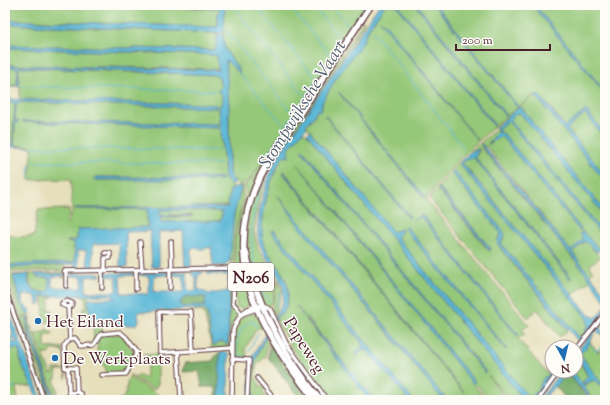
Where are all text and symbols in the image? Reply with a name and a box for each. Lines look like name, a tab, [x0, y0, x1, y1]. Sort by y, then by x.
scale bar	[456, 26, 550, 52]
text: 200 m	[462, 32, 493, 50]
water label: Stompwijksche Vaart	[254, 35, 354, 174]
road number: N206	[228, 263, 274, 291]
place label: Het Eiland	[46, 311, 124, 335]
street label: Papeweg	[277, 313, 330, 379]
marker: Het Eiland	[33, 316, 43, 326]
north arrow	[544, 339, 584, 379]
place label: De Werkplaats	[63, 348, 171, 372]
marker: De Werkplaats	[50, 353, 60, 363]
text: N	[560, 359, 572, 376]

